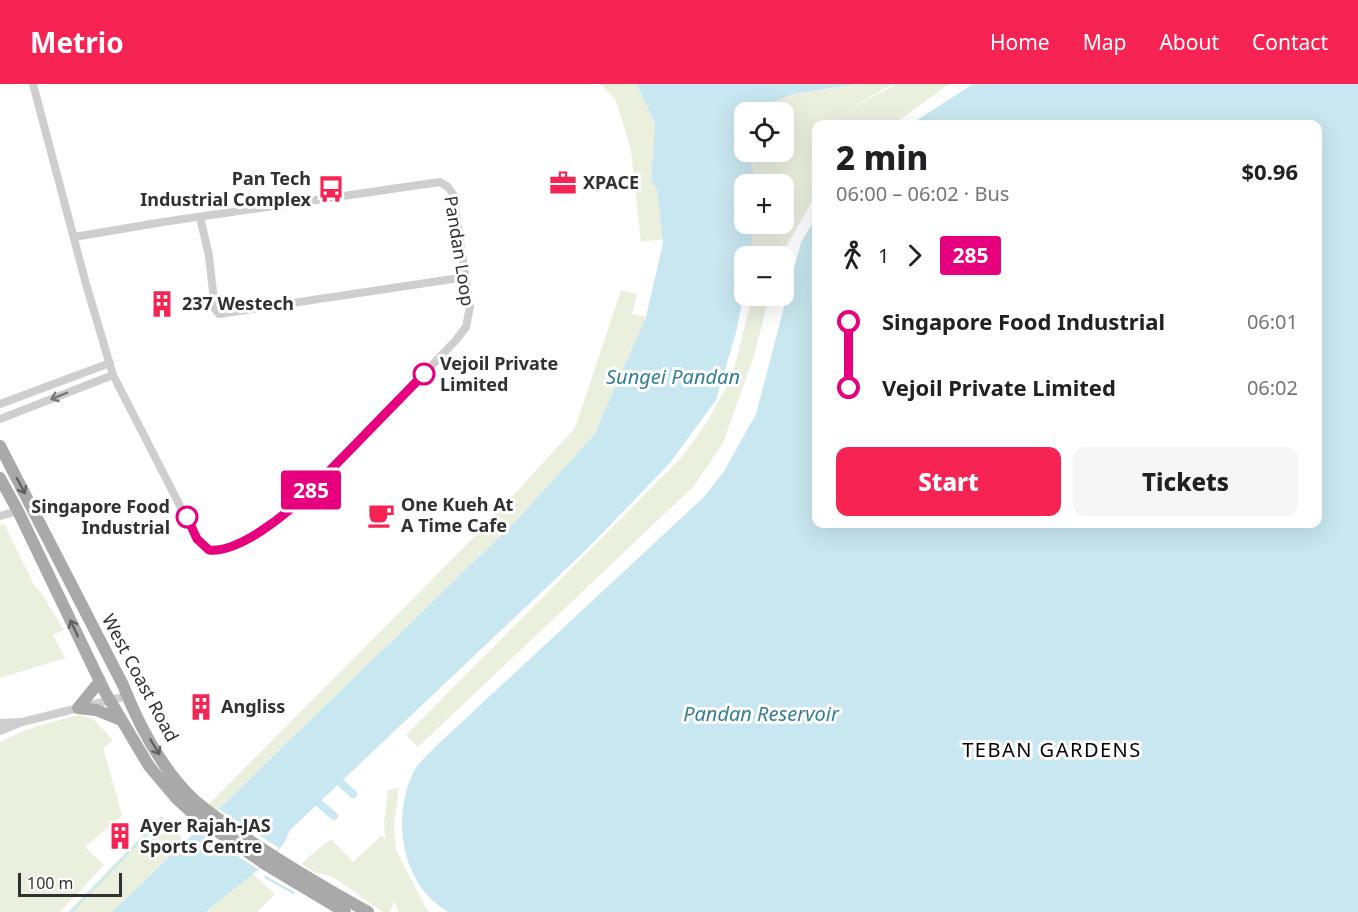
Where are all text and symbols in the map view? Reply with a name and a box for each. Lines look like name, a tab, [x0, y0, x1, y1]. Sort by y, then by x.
text: Metrio	[30, 23, 124, 61]
text: Home	[990, 28, 1050, 56]
text: Map	[1083, 28, 1126, 56]
text: About	[1159, 28, 1219, 56]
text: Contact	[1252, 28, 1328, 56]
map controls	[734, 102, 794, 306]
button: locate	[734, 102, 794, 162]
text: 2 min	[836, 135, 928, 180]
text: $0.96	[1241, 156, 1298, 186]
place label: Pan Tech Industrial Complex	[140, 166, 312, 211]
office icon: XPACE	[548, 168, 578, 198]
place label: XPACE	[583, 170, 639, 194]
bus stop icon: Pan Tech Industrial Complex	[316, 174, 346, 204]
button: +	[734, 174, 794, 234]
text: 06:00 – 06:02 · Bus	[836, 180, 1009, 207]
street label: Pandan Loop	[439, 194, 481, 308]
icon: walk	[836, 239, 869, 272]
icon: forward	[898, 239, 931, 272]
text: 285	[952, 241, 989, 269]
text: 1	[878, 242, 889, 269]
button: −	[734, 246, 794, 306]
building icon: 237 Westech	[147, 289, 177, 319]
place label: 237 Westech	[182, 291, 294, 315]
text: Singapore Food Industrial	[882, 306, 1165, 336]
text: 06:01	[1247, 308, 1298, 335]
place label: Vejoil Private Limited	[440, 351, 558, 396]
marker: Vejoil Private Limited	[413, 363, 435, 385]
water label: Sungei Pandan	[606, 363, 740, 390]
text: Vejoil Private Limited	[882, 372, 1116, 402]
text: 06:02	[1247, 374, 1298, 401]
one-way arrow	[50, 391, 68, 402]
button: Start	[836, 447, 1061, 516]
button: Tickets	[1073, 447, 1298, 516]
line badge: 285	[276, 470, 346, 510]
text: 285	[293, 476, 329, 504]
one-way arrow	[16, 477, 27, 495]
place label: One Kueh At A Time Cafe	[401, 492, 514, 537]
place label: Singapore Food Industrial	[31, 494, 170, 539]
cafe icon: One Kueh At A Time Cafe	[366, 500, 396, 530]
marker: Singapore Food Industrial	[176, 506, 198, 528]
street label: West Coast Road	[97, 609, 185, 746]
one-way arrow	[68, 620, 80, 638]
building icon: Angliss	[186, 692, 216, 722]
place label: Angliss	[221, 694, 285, 718]
water label: Pandan Reservoir	[683, 700, 840, 727]
district label: TEBAN GARDENS	[962, 736, 1142, 763]
one-way arrow	[149, 738, 161, 755]
place label: Ayer Rajah-JAS Sports Centre	[140, 813, 271, 858]
building icon: Ayer Rajah-JAS Sports Centre	[105, 821, 135, 851]
scale bar	[18, 870, 122, 898]
text: 100 m	[27, 872, 74, 894]

